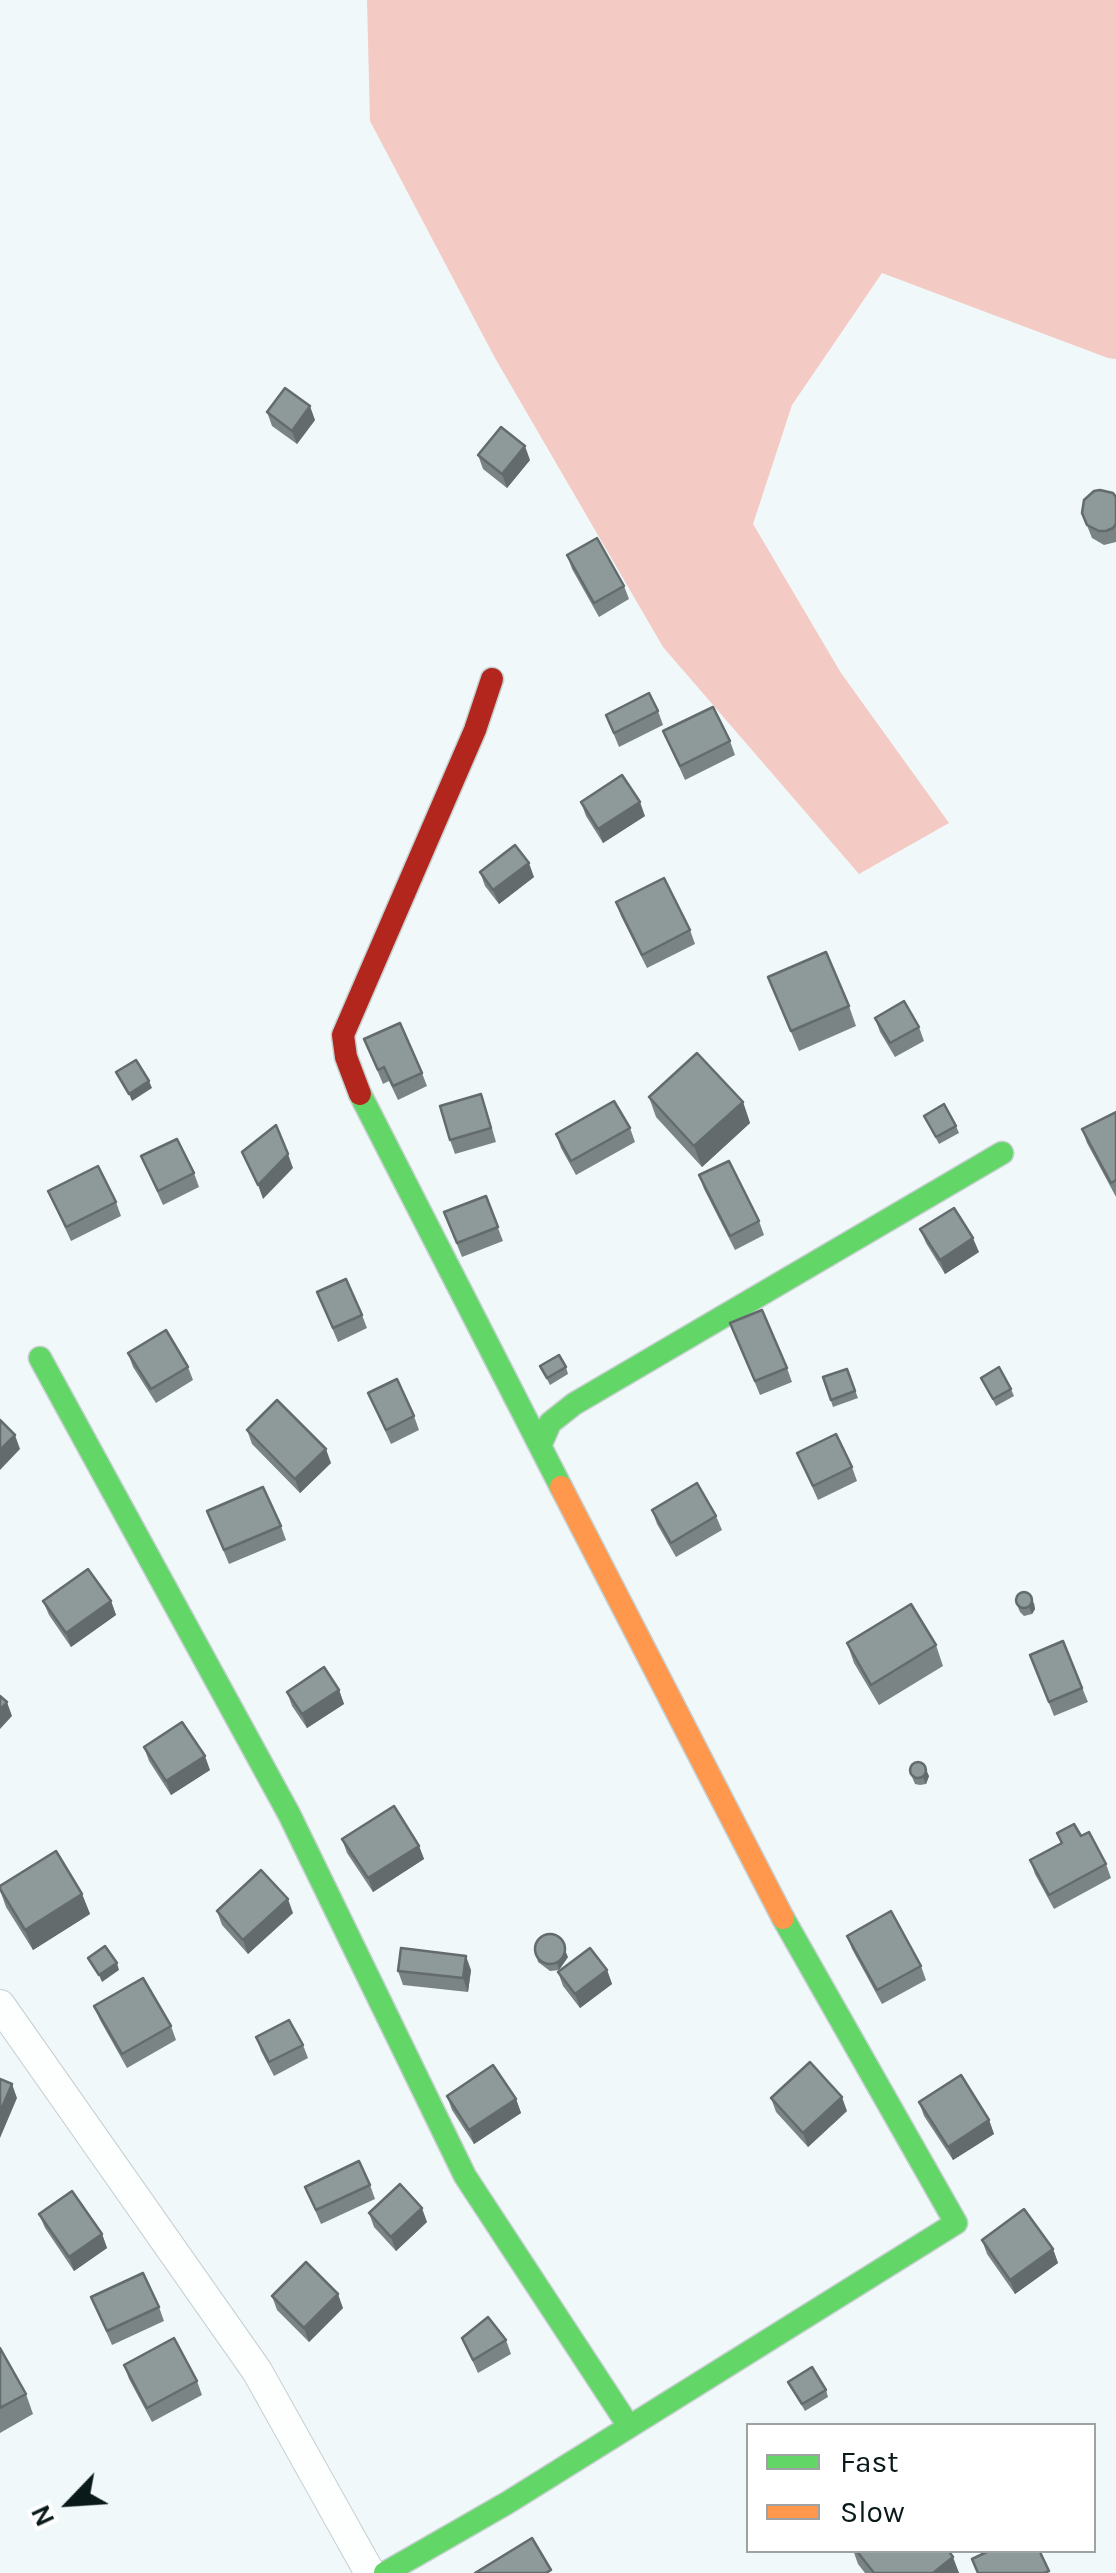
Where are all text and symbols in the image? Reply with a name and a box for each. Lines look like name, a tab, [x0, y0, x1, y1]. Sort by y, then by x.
legend	[746, 2423, 1096, 2553]
text: Fast	[840, 2444, 899, 2480]
north arrow	[20, 2453, 120, 2553]
text: Slow	[840, 2494, 905, 2530]
text: N	[23, 2500, 62, 2532]

